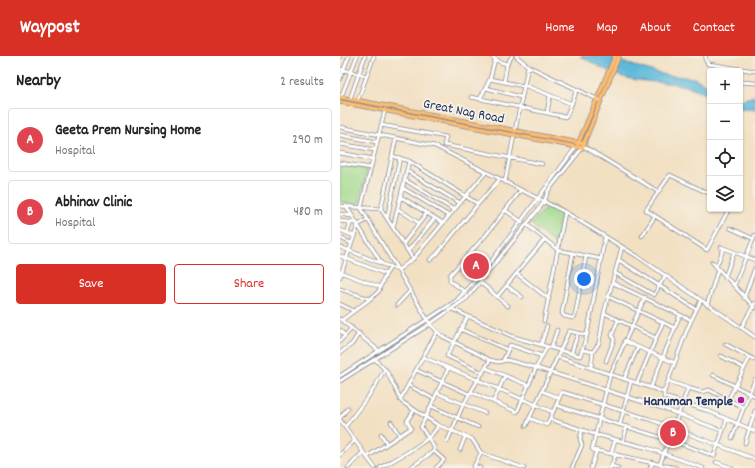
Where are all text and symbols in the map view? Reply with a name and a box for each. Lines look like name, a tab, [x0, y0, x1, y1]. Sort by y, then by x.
text: Waypost	[20, 15, 80, 42]
text: Home	[545, 18, 574, 38]
text: Map	[596, 18, 618, 38]
text: About	[640, 18, 671, 38]
text: Contact	[693, 18, 735, 38]
map controls	[707, 68, 743, 212]
button: +	[707, 68, 743, 104]
text: Nearby	[16, 70, 60, 94]
text: 2 results	[280, 73, 324, 92]
street label: Great Nag Road	[421, 94, 506, 130]
button: −	[707, 104, 743, 140]
text: Geeta Prem Nursing Home	[55, 120, 201, 142]
text: A	[26, 131, 34, 150]
text: 290 m	[292, 131, 323, 150]
button: locate	[707, 140, 743, 176]
text: Hospital	[55, 142, 95, 161]
button: layers	[707, 176, 743, 212]
text: Abhinav Clinic	[55, 192, 132, 214]
text: B	[27, 203, 33, 222]
text: 480 m	[293, 203, 323, 222]
text: Hospital	[55, 214, 95, 233]
pin: A	[463, 251, 489, 281]
button: Save	[16, 264, 166, 304]
button: Share	[174, 264, 324, 304]
your location	[574, 269, 594, 289]
place label: Hanuman Temple	[644, 392, 733, 412]
marker: Hanuman Temple	[736, 395, 746, 405]
pin: B	[660, 418, 686, 448]

